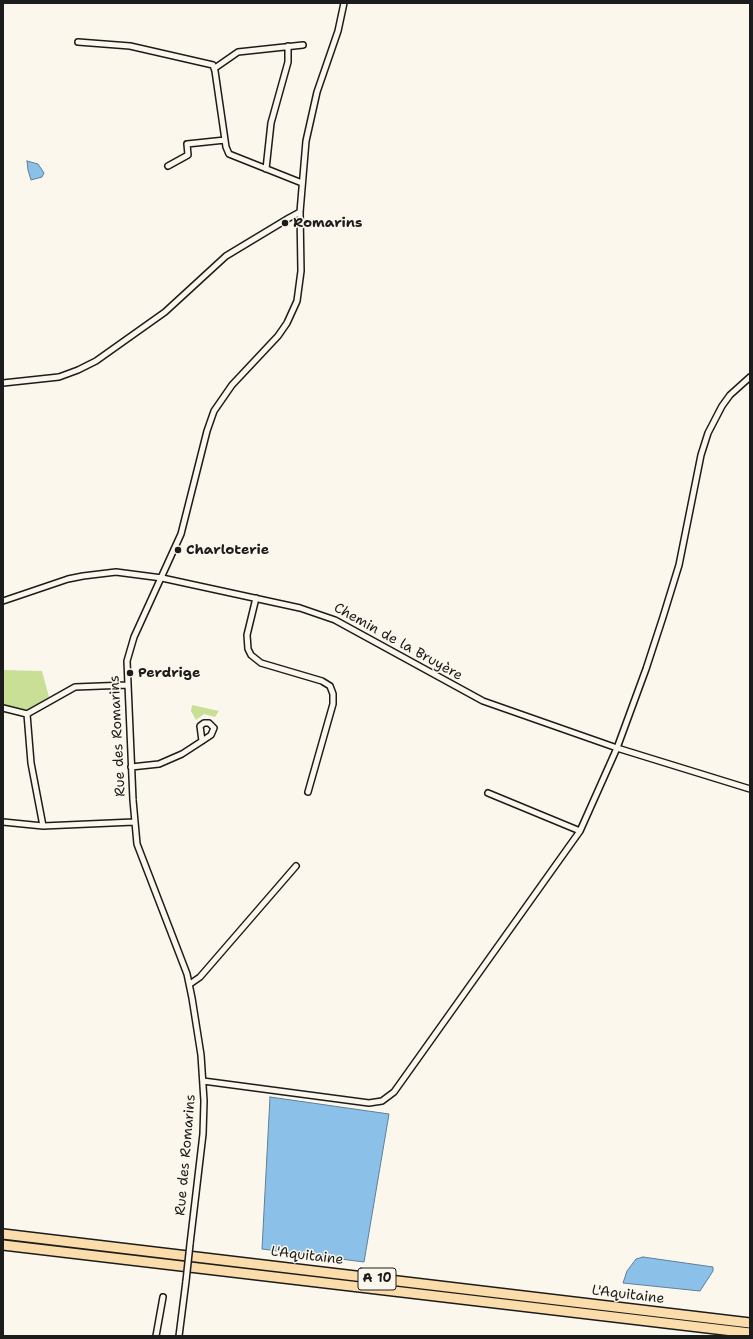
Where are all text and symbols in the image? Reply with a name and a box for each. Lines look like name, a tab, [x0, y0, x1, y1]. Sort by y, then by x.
place label: Romarins	[293, 215, 362, 231]
marker: Romarins	[280, 218, 290, 228]
place label: Charloterie	[186, 542, 269, 558]
marker: Charloterie	[173, 545, 183, 555]
street label: Chemin de la Bruyère	[331, 600, 465, 684]
place label: Perdrige	[138, 665, 200, 681]
marker: Perdrige	[125, 668, 135, 678]
street label: Rue des Romarins	[106, 675, 130, 797]
street label: Rue des Romarins	[172, 1094, 200, 1216]
street label: L'Aquitaine	[270, 1243, 344, 1269]
road number: A 10	[358, 1268, 396, 1290]
street label: L'Aquitaine	[591, 1282, 665, 1308]

